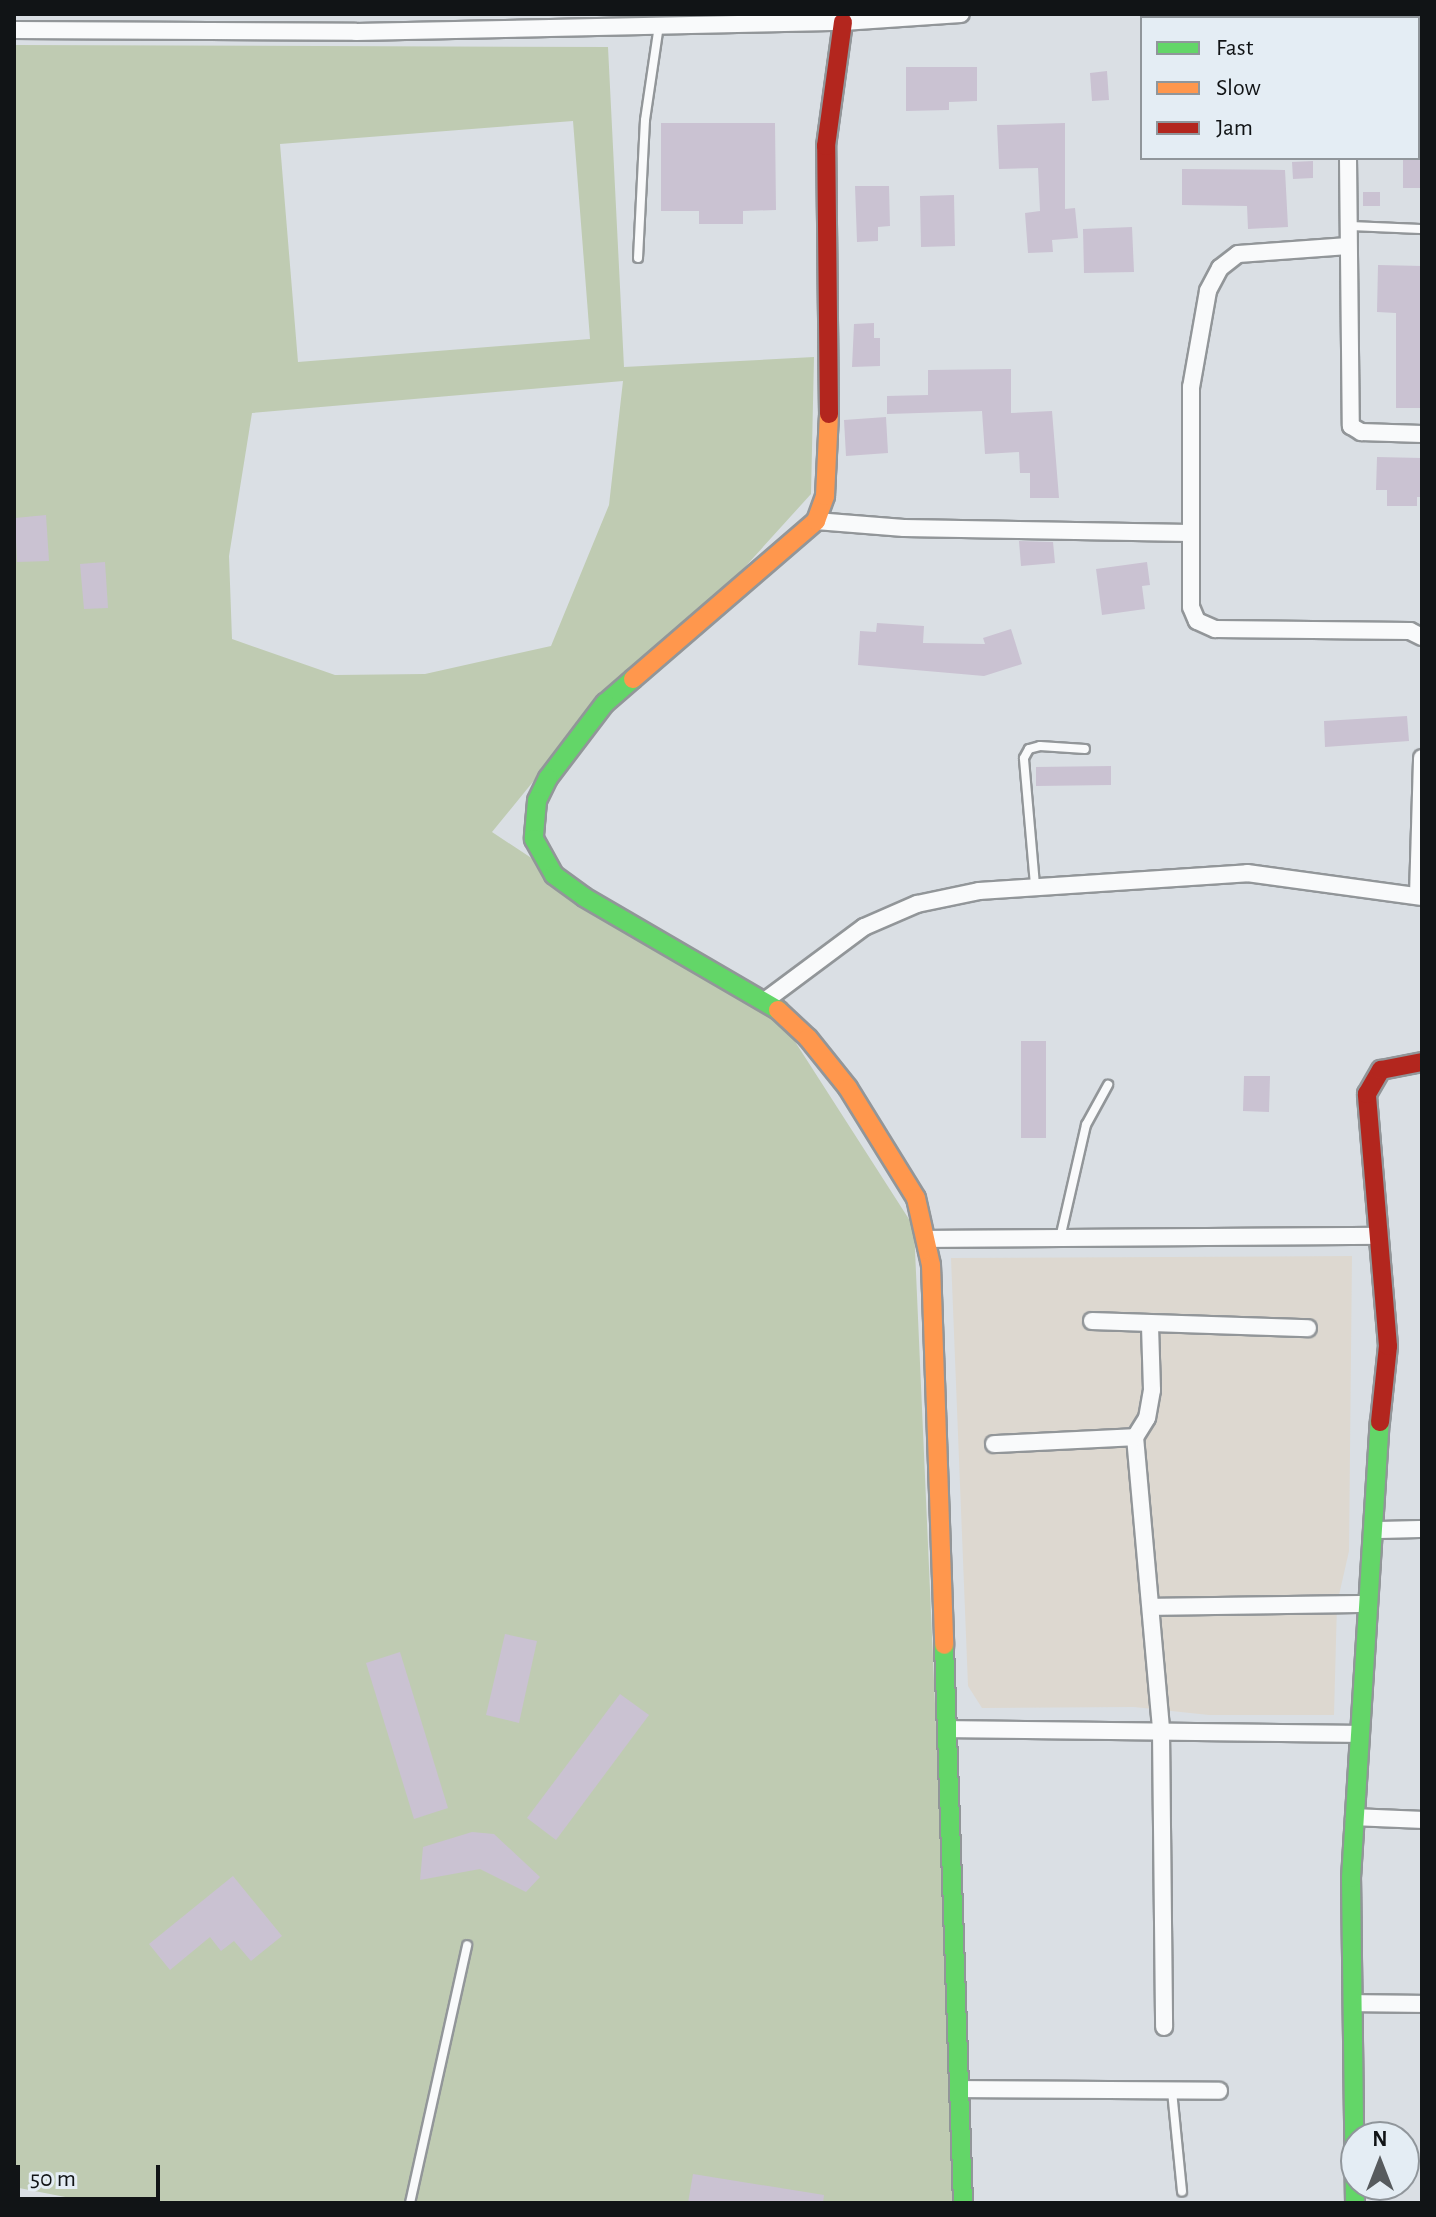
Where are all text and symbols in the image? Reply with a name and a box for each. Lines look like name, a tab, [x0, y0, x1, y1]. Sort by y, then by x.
legend	[1140, 16, 1420, 160]
text: Fast	[1216, 36, 1253, 60]
text: Slow	[1216, 76, 1261, 100]
text: Jam	[1216, 116, 1253, 140]
north arrow	[1340, 2121, 1420, 2201]
text: N	[1372, 2128, 1388, 2150]
scale bar	[20, 2149, 164, 2199]
text: 50 m	[30, 2167, 76, 2191]

